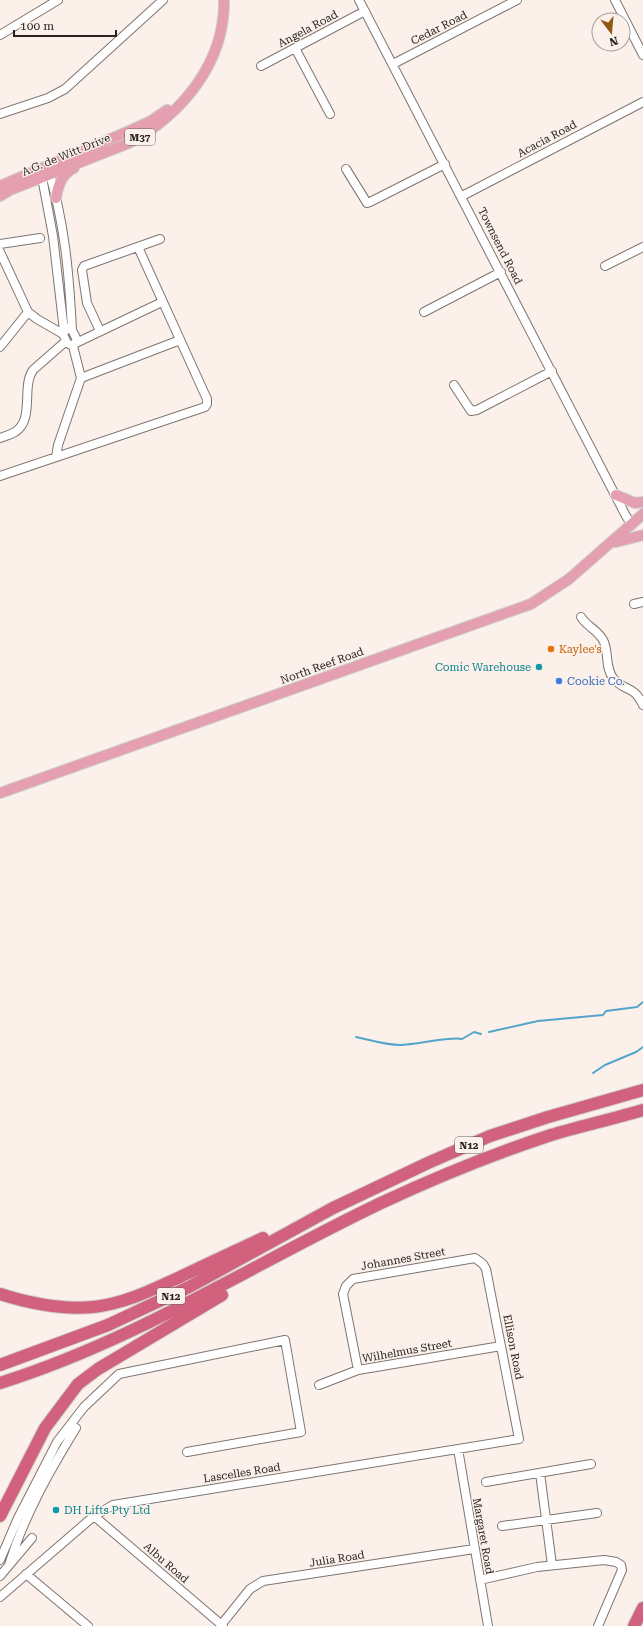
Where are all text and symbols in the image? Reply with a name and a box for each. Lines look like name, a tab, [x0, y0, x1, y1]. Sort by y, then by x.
street label: Angela Road	[276, 8, 340, 50]
street label: Cedar Road	[409, 8, 469, 48]
scale bar	[14, 12, 116, 38]
north arrow	[591, 12, 631, 52]
text: 100 m	[20, 19, 54, 33]
text: N	[607, 34, 619, 49]
street label: Acacia Road	[515, 118, 579, 160]
road number: M37	[125, 129, 155, 145]
street label: A.G. de Witt Drive	[20, 131, 112, 179]
street label: Townsend Road	[475, 205, 525, 287]
place label: Kaylee's	[559, 643, 602, 656]
marker: Kaylee's	[546, 644, 556, 654]
street label: North Reef Road	[279, 645, 365, 687]
place label: Comic Warehouse	[435, 661, 531, 674]
marker: Comic Warehouse	[534, 662, 544, 672]
place label: Cookie Co.	[567, 675, 625, 688]
marker: Cookie Co.	[554, 676, 564, 686]
road number: N12	[455, 1137, 483, 1153]
street label: Johannes Street	[360, 1245, 446, 1273]
road number: N12	[157, 1288, 185, 1304]
street label: Ellison Road	[500, 1313, 526, 1381]
street label: Wilhelmus Street	[361, 1337, 453, 1365]
street label: Lascelles Road	[202, 1460, 282, 1486]
street label: Margaret Road	[470, 1497, 496, 1575]
place label: DH Lifts Pty Ltd	[64, 1504, 150, 1517]
marker: DH Lifts Pty Ltd	[51, 1505, 61, 1515]
street label: Albu Road	[141, 1540, 191, 1586]
street label: Julia Road	[309, 1548, 365, 1570]

